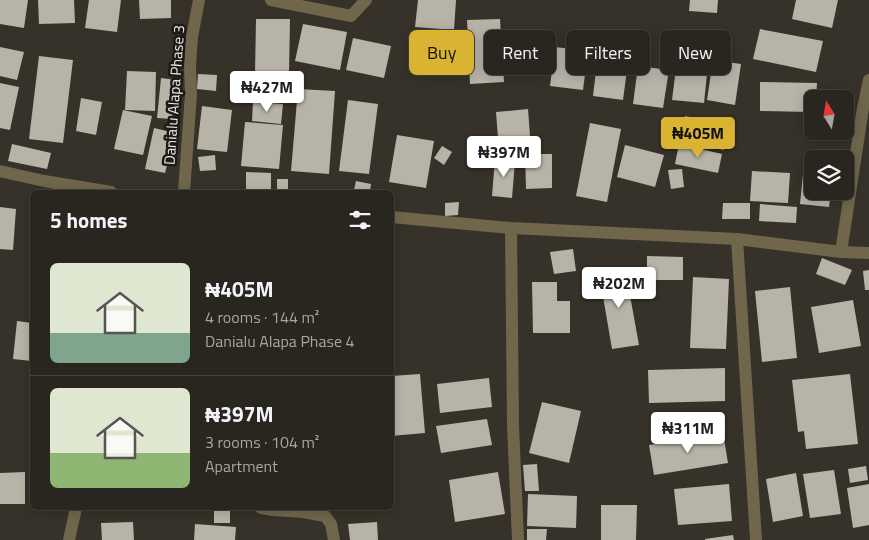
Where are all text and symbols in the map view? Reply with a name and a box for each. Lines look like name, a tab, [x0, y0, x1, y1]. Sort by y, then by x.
street label: Danialu Alapa Phase 3	[158, 24, 190, 166]
chip: Buy	[409, 30, 474, 75]
chip: Rent	[484, 30, 556, 75]
chip: Filters	[566, 30, 650, 75]
chip: New	[660, 30, 731, 75]
pin: ₦427M	[232, 70, 302, 113]
text: ₦427M	[241, 75, 293, 99]
north arrow	[804, 90, 854, 140]
map controls	[804, 90, 854, 200]
pin: ₦405M	[663, 116, 733, 159]
text: ₦405M	[672, 121, 724, 145]
pin: ₦397M	[469, 136, 539, 178]
text: ₦397M	[478, 140, 530, 164]
button: layers	[804, 150, 854, 200]
text: 5 homes	[50, 204, 127, 236]
icon: filters	[346, 206, 374, 234]
pin: ₦202M	[584, 266, 654, 309]
text: ₦202M	[593, 271, 645, 295]
text: ₦405M	[205, 273, 273, 305]
icon: home	[90, 283, 150, 343]
text: 4 rooms · 144 m²	[205, 305, 319, 329]
text: Danialu Alapa Phase 4	[205, 329, 354, 353]
text: ₦397M	[205, 398, 273, 430]
icon: home	[90, 408, 150, 468]
pin: ₦311M	[653, 412, 723, 454]
text: ₦311M	[662, 416, 714, 440]
text: 3 rooms · 104 m²	[205, 430, 319, 454]
text: Apartment	[205, 454, 278, 478]

